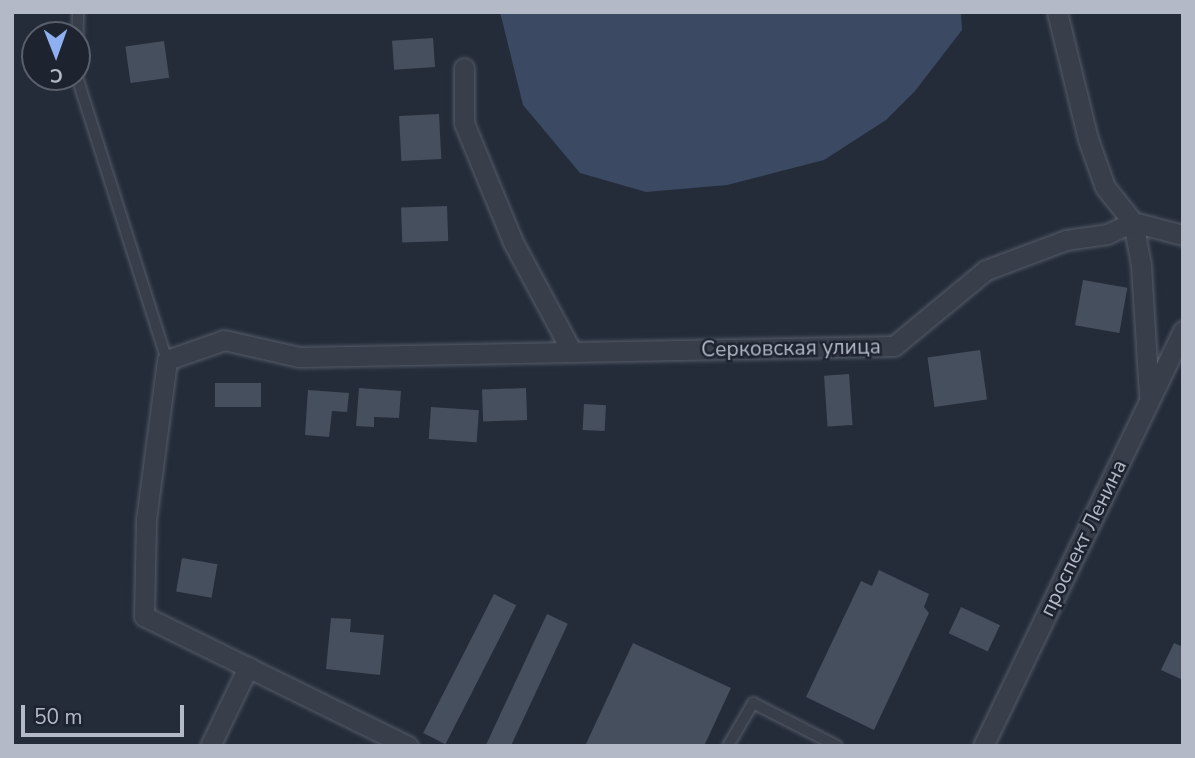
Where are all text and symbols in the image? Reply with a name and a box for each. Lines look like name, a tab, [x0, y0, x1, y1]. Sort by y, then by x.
north arrow	[21, 21, 91, 91]
text: С	[50, 62, 63, 88]
street label: Серковская улица	[701, 334, 881, 362]
street label: проспект Ленина	[1034, 456, 1132, 620]
scale bar	[24, 692, 187, 736]
text: 50 m	[34, 703, 83, 731]

